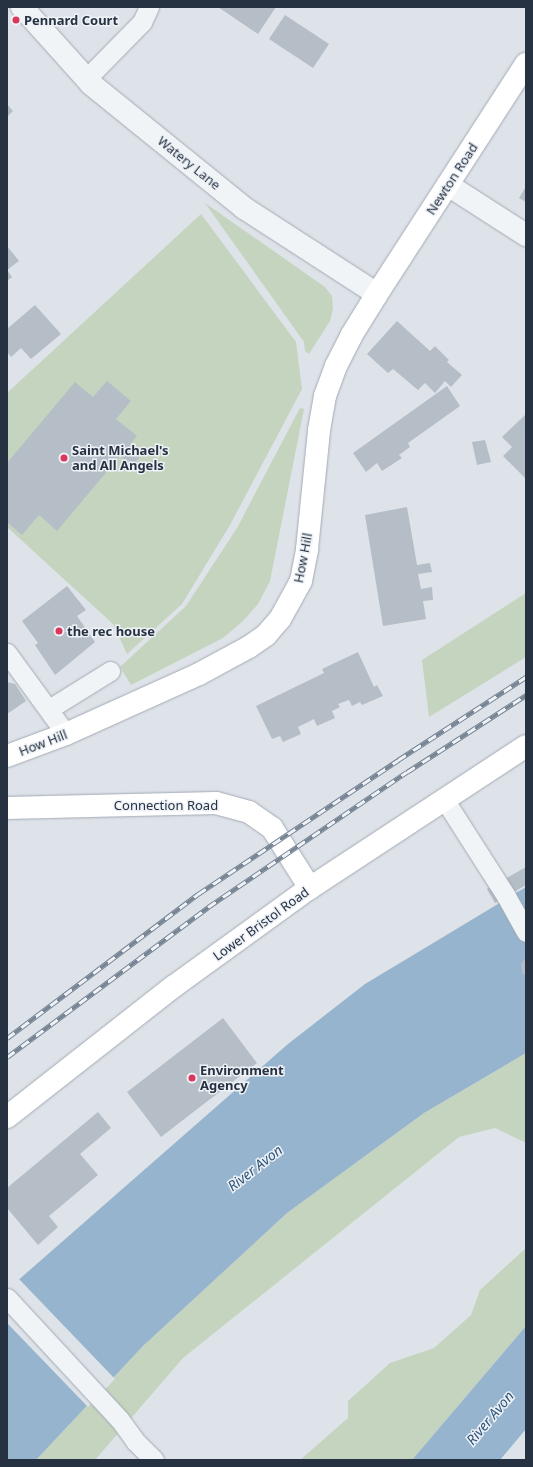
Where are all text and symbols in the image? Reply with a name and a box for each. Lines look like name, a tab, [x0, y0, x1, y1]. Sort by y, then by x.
place label: Pennard Court	[24, 12, 118, 28]
marker: Pennard Court	[11, 15, 21, 25]
street label: Watery Lane	[155, 133, 223, 193]
street label: Newton Road	[423, 140, 481, 218]
place label: Saint Michael's and All Angels	[72, 443, 169, 474]
marker: Saint Michael's and All Angels	[59, 453, 69, 463]
street label: How Hill	[291, 532, 315, 584]
place label: the rec house	[67, 623, 155, 639]
marker: the rec house	[54, 626, 64, 636]
street label: How Hill	[17, 727, 69, 759]
street label: Connection Road	[114, 797, 218, 813]
street label: Lower Bristol Road	[210, 884, 312, 964]
place label: Environment Agency	[200, 1063, 284, 1094]
marker: Environment Agency	[187, 1073, 197, 1083]
water label: River Avon	[224, 1141, 286, 1195]
water label: River Avon	[463, 1388, 517, 1448]

